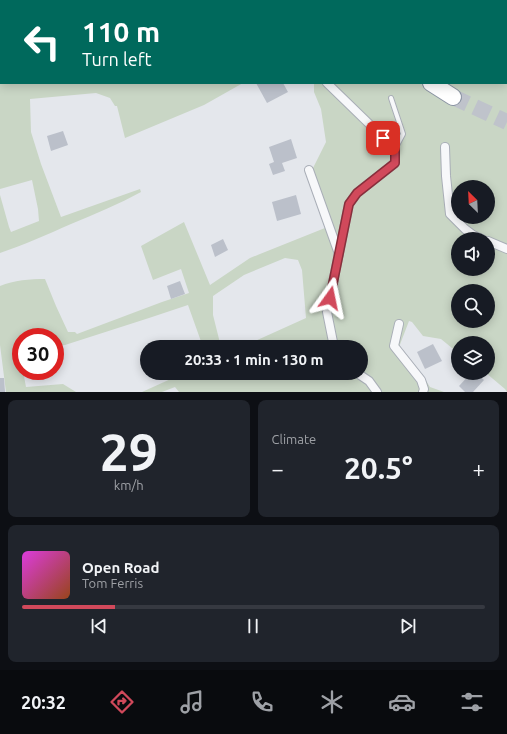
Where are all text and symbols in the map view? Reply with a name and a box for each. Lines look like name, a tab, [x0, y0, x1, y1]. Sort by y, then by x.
icon: left	[16, 16, 68, 68]
text: 110 m	[82, 16, 160, 47]
text: Turn left	[82, 49, 152, 69]
pin	[366, 121, 400, 155]
icon: arrive	[372, 127, 394, 149]
north arrow	[451, 180, 495, 224]
map controls	[451, 180, 495, 380]
button: sound	[451, 232, 495, 276]
position arrow	[309, 277, 351, 319]
button: search	[451, 284, 495, 328]
speed limit sign: 30	[12, 328, 64, 380]
button: layers	[451, 336, 495, 380]
text: 20:33 · 1 min · 130 m	[185, 351, 323, 368]
text: 29	[99, 423, 158, 481]
text: Climate	[272, 432, 316, 446]
text: 20.5°	[344, 451, 413, 485]
text: −	[272, 456, 284, 481]
text: +	[473, 456, 485, 481]
text: km/h	[114, 478, 144, 492]
text: Open Road	[82, 559, 159, 576]
text: Tom Ferris	[82, 576, 143, 590]
icon: previous	[88, 615, 110, 637]
icon: pause	[242, 615, 264, 637]
icon: next	[397, 615, 419, 637]
icon: directions	[108, 688, 136, 716]
icon: music	[178, 688, 206, 716]
icon: phone	[248, 688, 276, 716]
icon: climate	[318, 688, 346, 716]
icon: car	[388, 688, 416, 716]
icon: filters	[458, 688, 486, 716]
text: 20:32	[21, 692, 66, 712]

